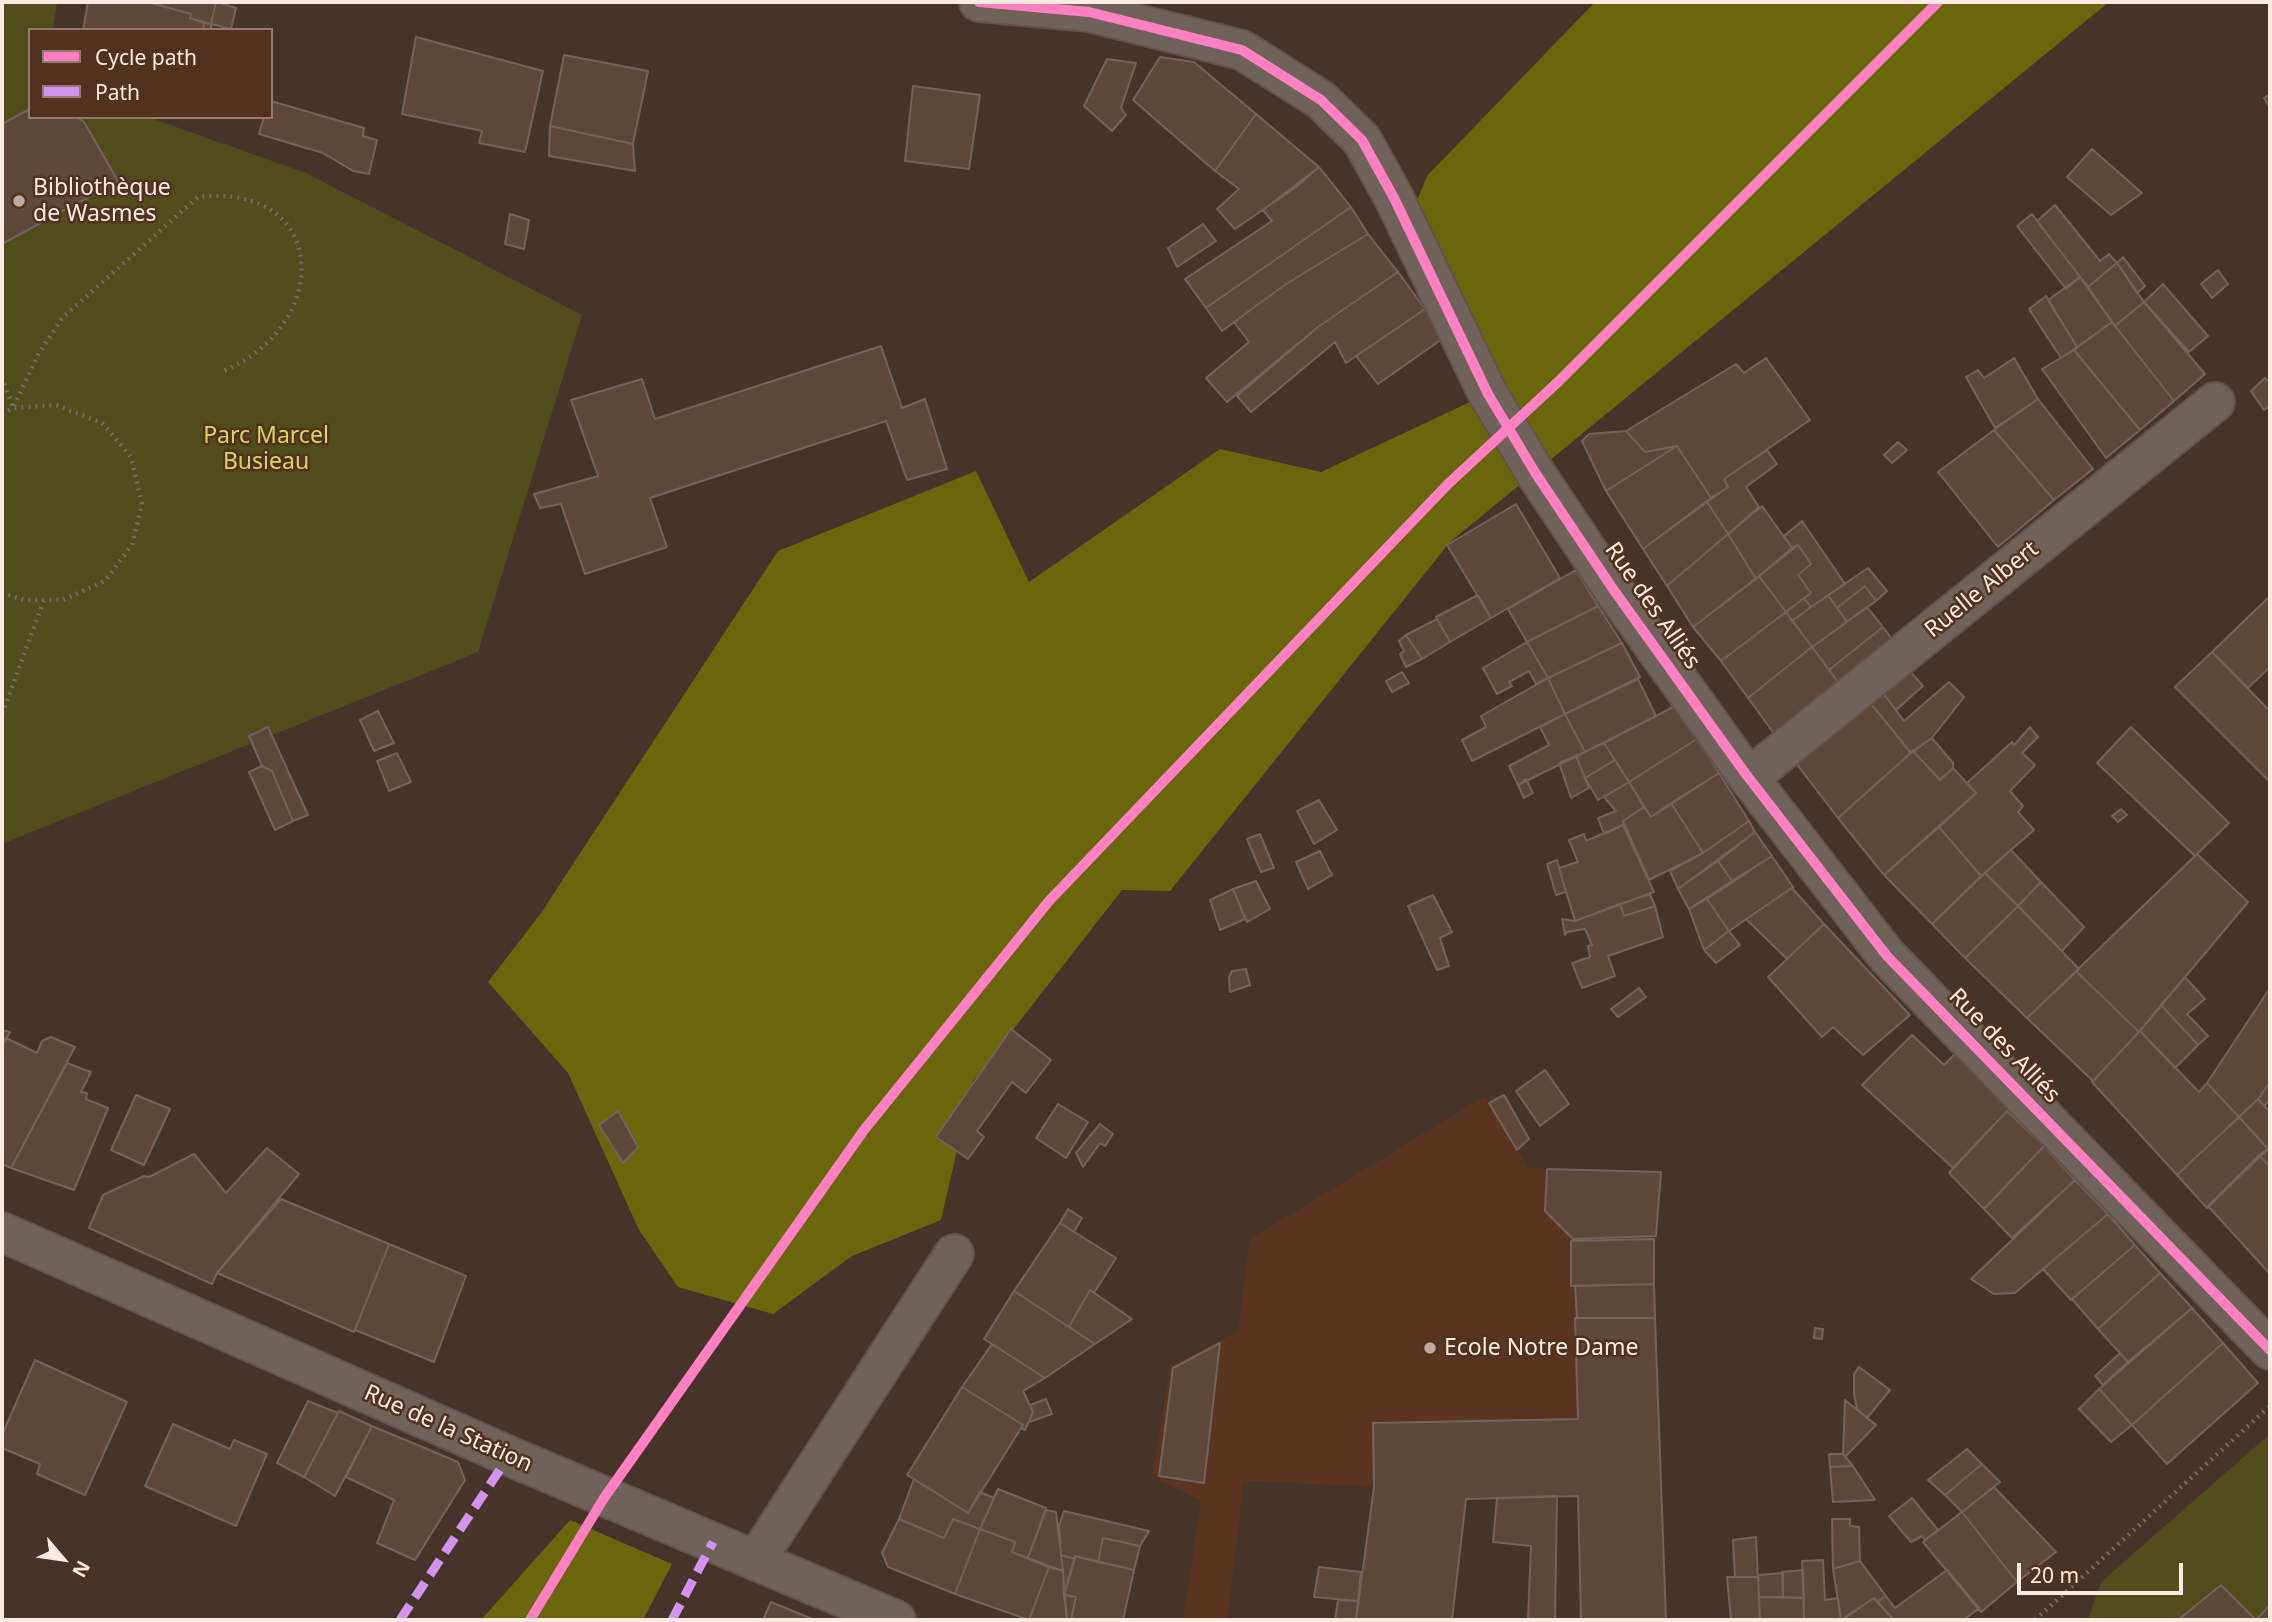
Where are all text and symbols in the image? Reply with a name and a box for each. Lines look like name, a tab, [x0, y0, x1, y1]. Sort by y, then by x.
legend	[28, 28, 273, 119]
text: Cycle path	[95, 43, 197, 71]
text: Path	[95, 78, 140, 106]
place label: Bibliothèque de Wasmes	[33, 174, 171, 228]
marker: Bibliothèque de Wasmes	[11, 193, 27, 209]
park label: Parc Marcel Busieau	[203, 422, 329, 476]
street label: Ruelle Albert	[1920, 536, 2044, 644]
street label: Rue des Alliés	[1598, 537, 1706, 675]
street label: Rue des Alliés	[1943, 983, 2065, 1109]
place label: Ecole Notre Dame	[1444, 1334, 1638, 1362]
marker: Ecole Notre Dame	[1422, 1340, 1438, 1356]
street label: Rue de la Station	[359, 1379, 537, 1479]
north arrow	[28, 1524, 98, 1594]
scale bar	[2020, 1548, 2186, 1592]
text: N	[66, 1556, 96, 1582]
text: 20 m	[2030, 1561, 2079, 1589]

